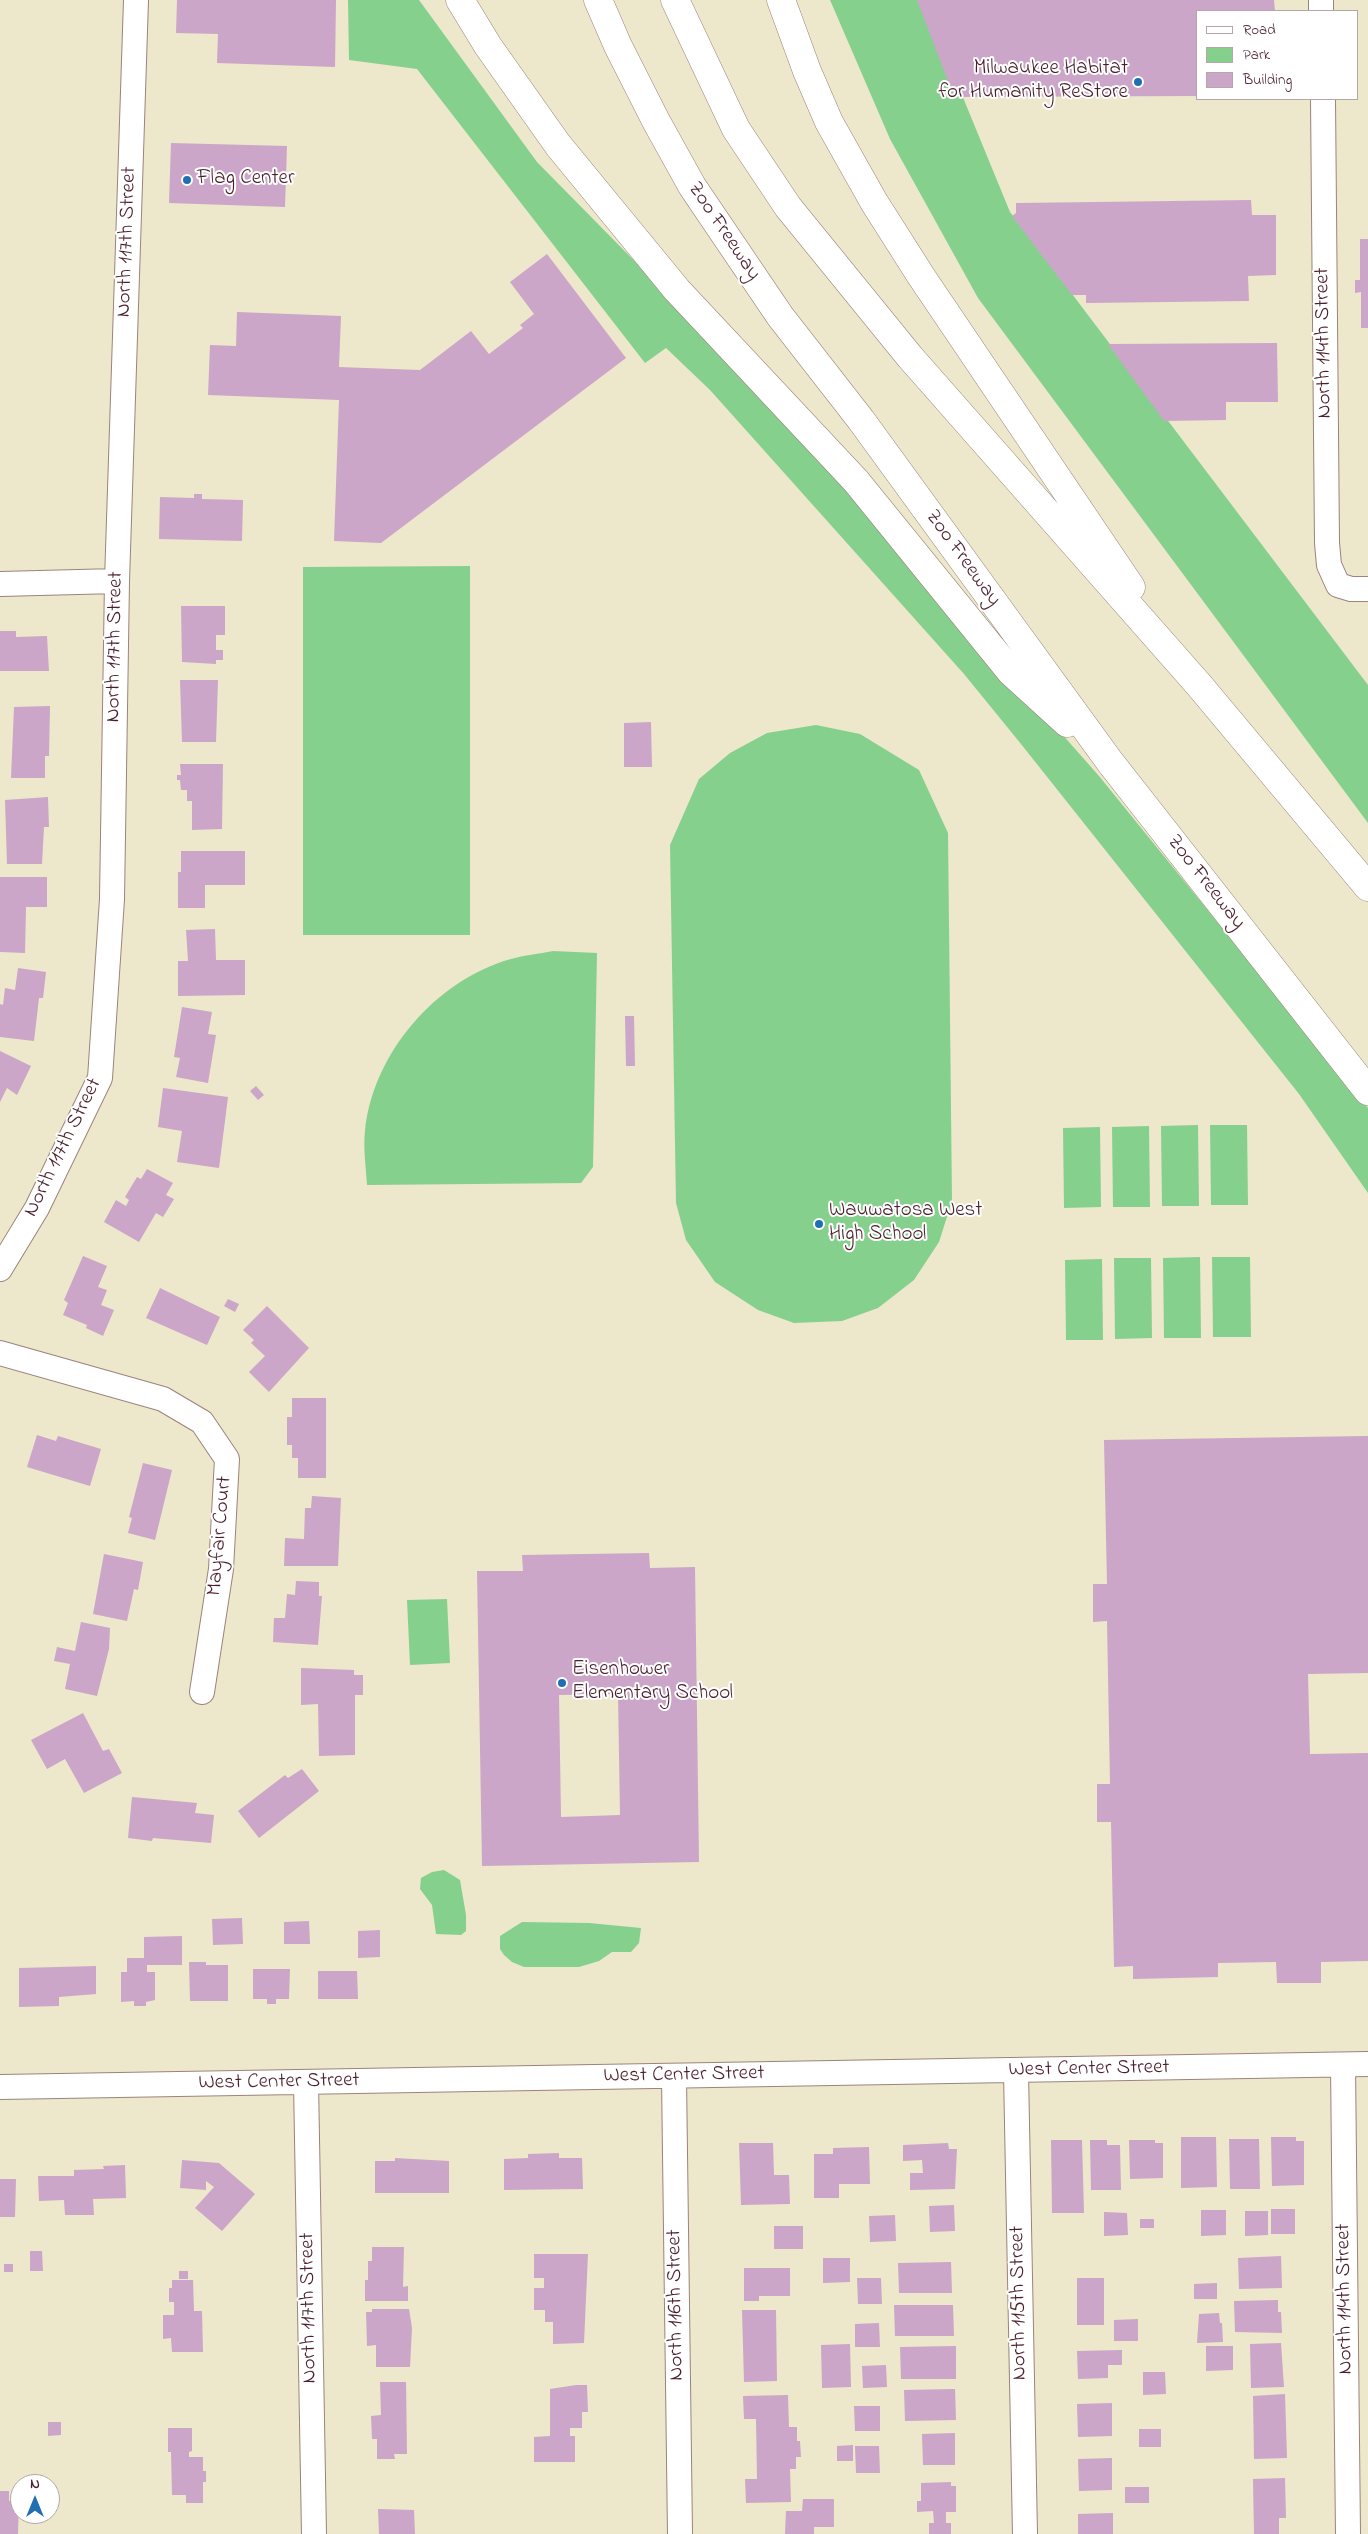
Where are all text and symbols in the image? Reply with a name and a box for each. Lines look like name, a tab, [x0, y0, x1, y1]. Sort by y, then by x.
legend	[1196, 10, 1358, 100]
text: Road	[1243, 19, 1276, 41]
text: Park	[1243, 44, 1270, 66]
place label: Milwaukee Habitat for Humanity ReStore	[939, 57, 1128, 107]
text: Building	[1243, 69, 1292, 91]
marker: Milwaukee Habitat for Humanity ReStore	[1132, 76, 1144, 88]
street label: North 117th Street	[113, 166, 143, 318]
place label: Flag Center	[197, 167, 294, 193]
marker: Flag Center	[181, 174, 193, 186]
street label: Zoo Freeway	[681, 178, 765, 286]
street label: North 114th Street	[1311, 267, 1339, 419]
street label: Zoo Freeway	[919, 506, 1005, 612]
street label: North 117th Street	[102, 571, 130, 723]
street label: Zoo Freeway	[1160, 831, 1250, 935]
street label: North 117th Street	[20, 1075, 108, 1221]
place label: Wauwatosa West High School	[829, 1199, 982, 1249]
marker: Wauwatosa West High School	[813, 1218, 825, 1230]
street label: Mayfair Court	[203, 1475, 239, 1597]
place label: Eisenhower Elementary School	[572, 1658, 733, 1708]
marker: Eisenhower Elementary School	[556, 1677, 568, 1689]
street label: West Center Street	[1008, 2056, 1170, 2084]
street label: West Center Street	[603, 2062, 765, 2090]
street label: West Center Street	[198, 2069, 360, 2097]
street label: North 114th Street	[1332, 2223, 1360, 2375]
street label: North 115th Street	[1006, 2226, 1034, 2380]
street label: North 116th Street	[663, 2229, 691, 2381]
street label: North 117th Street	[296, 2232, 324, 2384]
north arrow	[10, 2474, 60, 2524]
text: N	[30, 2474, 40, 2495]

